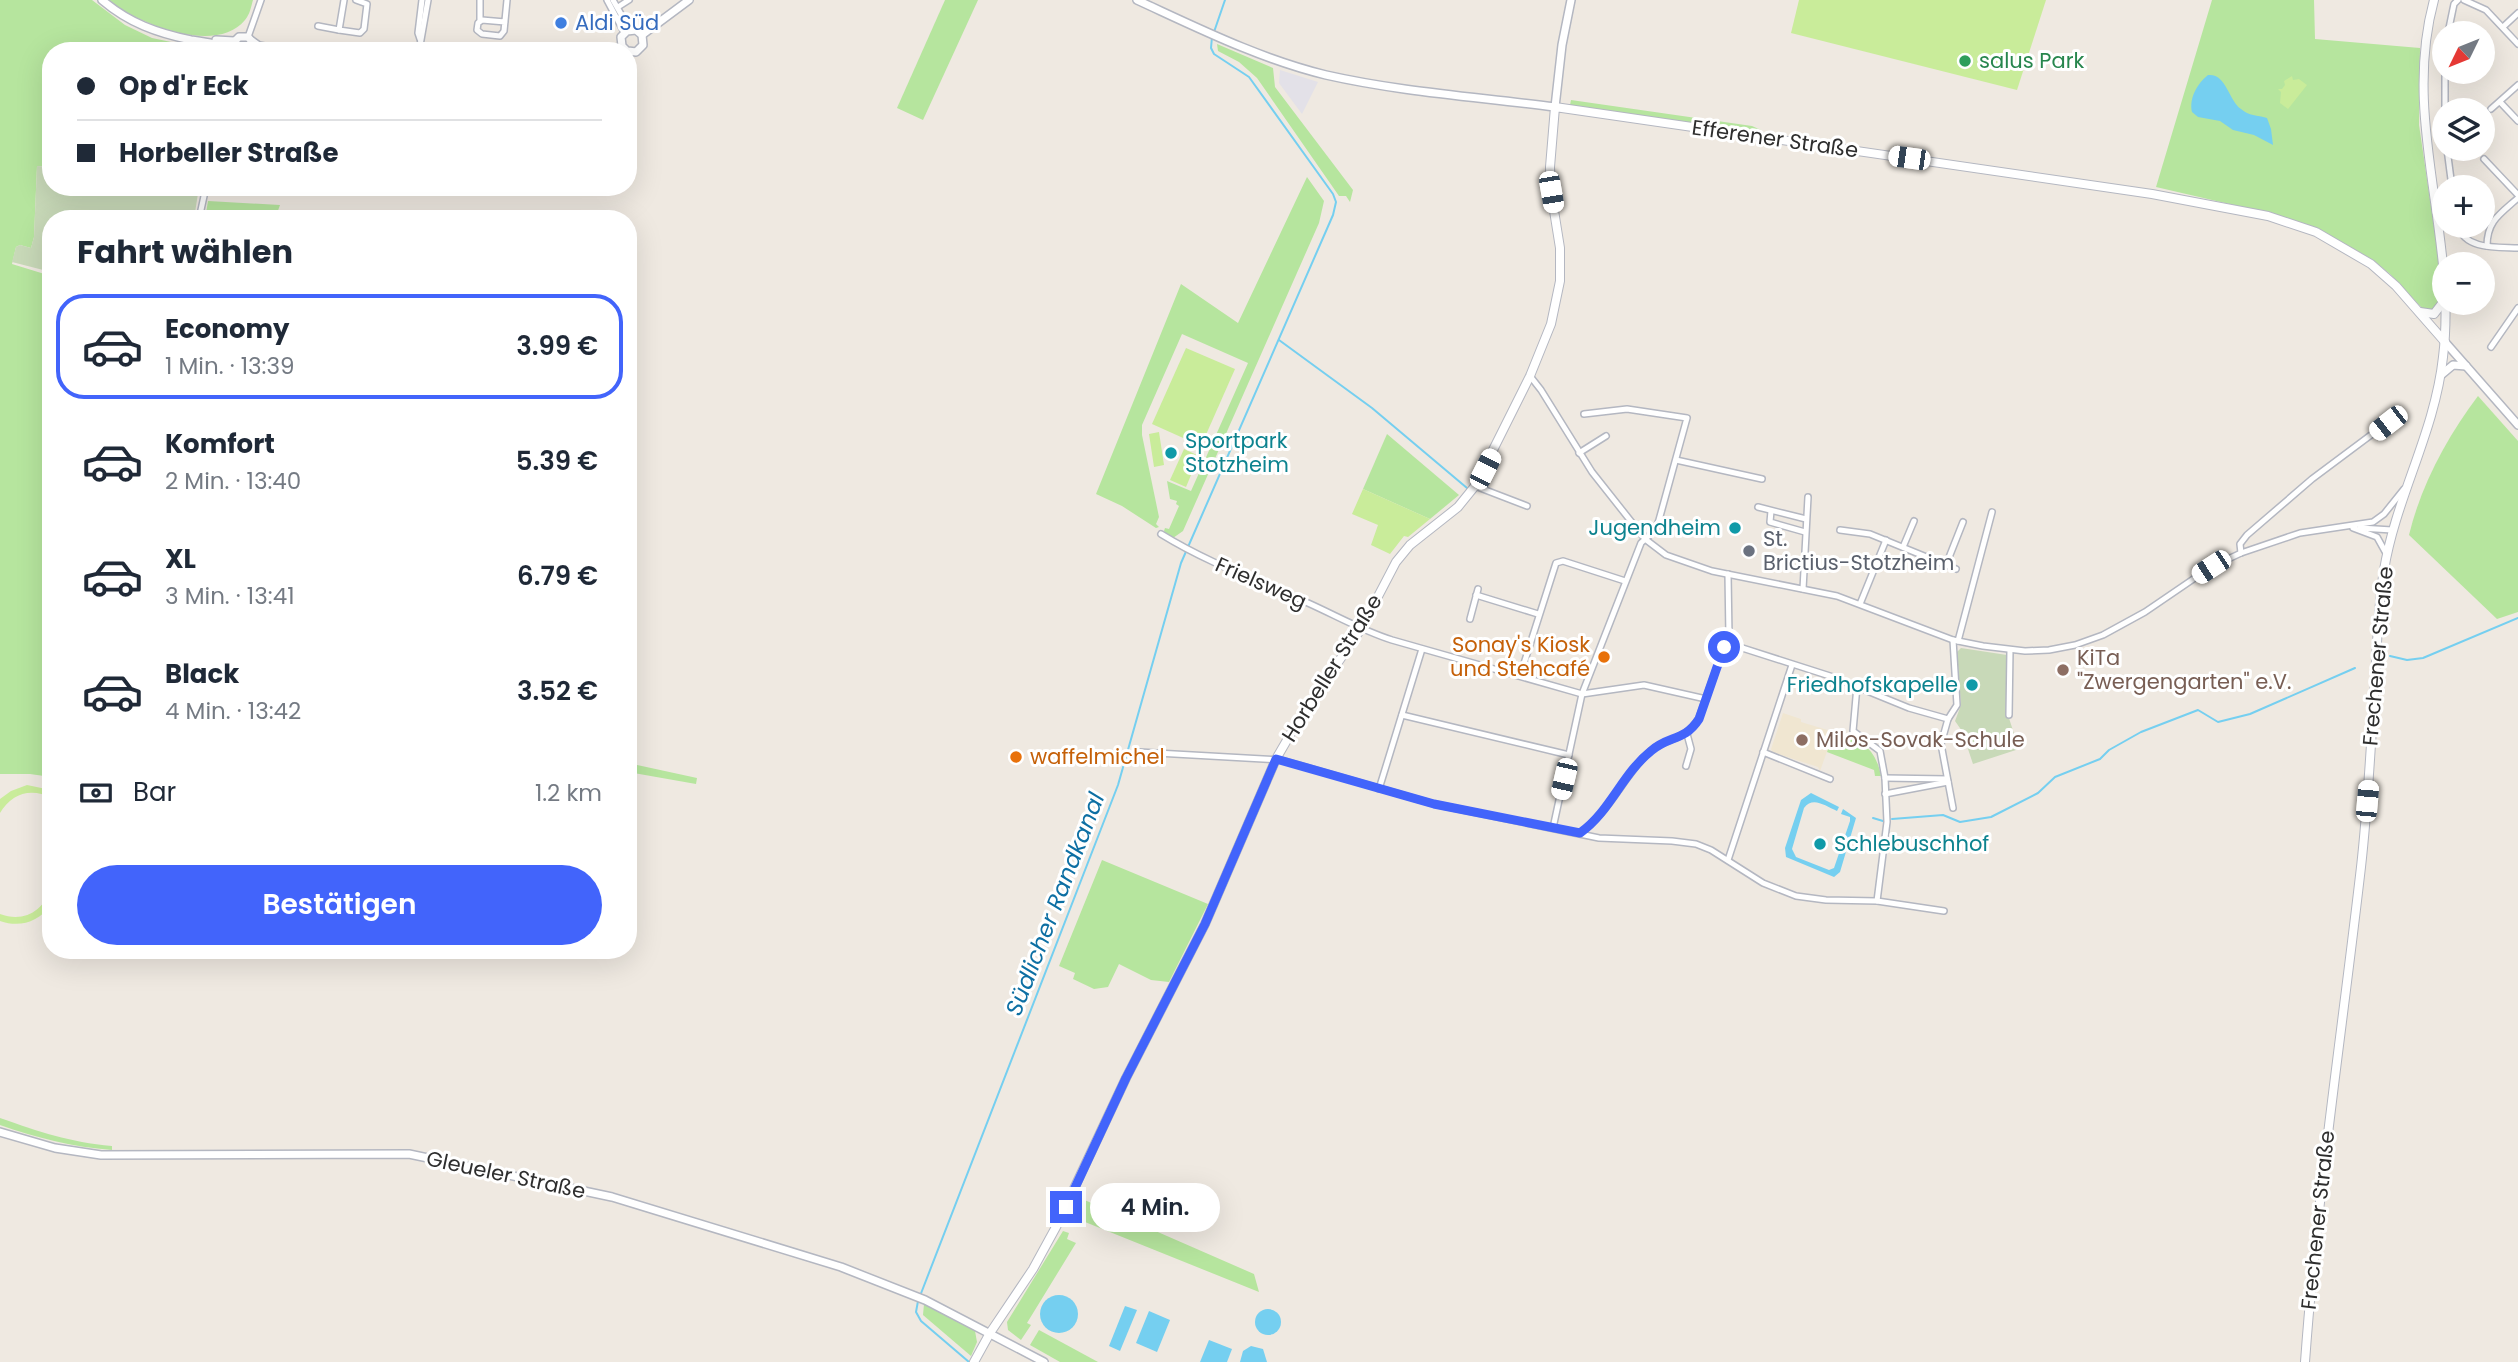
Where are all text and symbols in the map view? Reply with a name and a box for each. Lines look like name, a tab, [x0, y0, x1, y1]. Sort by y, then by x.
place label: Aldi Süd	[575, 8, 659, 37]
marker: Aldi Süd	[553, 15, 569, 31]
north arrow	[2432, 21, 2496, 84]
map controls	[2432, 21, 2495, 315]
place label: salus Park	[1979, 46, 2085, 75]
marker: salus Park	[1957, 53, 1973, 69]
text: Op d'r Eck	[119, 68, 249, 104]
button: layers	[2432, 98, 2495, 161]
street label: Efferener Straße	[1690, 112, 1860, 165]
text: Horbeller Straße	[119, 135, 338, 171]
car	[1887, 145, 1932, 171]
car	[1538, 169, 1565, 215]
button: +	[2432, 175, 2495, 238]
text: Fahrt wählen	[77, 229, 293, 274]
button: −	[2432, 252, 2495, 315]
text: Economy	[165, 311, 289, 347]
icon: car	[81, 315, 144, 378]
text: 3.99 €	[516, 328, 598, 364]
text: 1 Min. · 13:39	[165, 350, 295, 382]
car	[2365, 402, 2412, 444]
text: Komfort	[165, 426, 275, 462]
place label: Sportpark Stotzheim	[1185, 426, 1289, 479]
icon: car	[81, 430, 144, 493]
text: 5.39 €	[516, 443, 598, 479]
marker: Sportpark Stotzheim	[1163, 445, 1179, 461]
car	[1467, 446, 1504, 492]
text: 2 Min. · 13:40	[165, 465, 301, 497]
place label: Jugendheim	[1588, 513, 1721, 542]
marker: Jugendheim	[1727, 520, 1743, 536]
place label: St. Brictius-Stotzheim	[1763, 524, 1954, 577]
text: XL	[165, 541, 196, 577]
marker: St. Brictius-Stotzheim	[1741, 543, 1757, 559]
icon: car	[81, 545, 144, 608]
car	[2188, 547, 2235, 587]
street label: Frielsweg	[1211, 550, 1311, 616]
text: 6.79 €	[517, 558, 598, 594]
street label: Frechener Straße	[2355, 565, 2400, 747]
text: 3 Min. · 13:41	[165, 580, 295, 612]
street label: Horbeller Straße	[1274, 588, 1389, 747]
place label: Sonay's Kiosk und Stehcafé	[1450, 630, 1590, 683]
route start	[1708, 631, 1740, 663]
place label: KiTa "Zwergengarten" e.V.	[2077, 643, 2291, 696]
marker: Sonay's Kiosk und Stehcafé	[1596, 649, 1612, 665]
text: Black	[165, 656, 239, 692]
icon: car	[81, 660, 144, 723]
marker: KiTa "Zwergengarten" e.V.	[2055, 662, 2071, 678]
place label: Friedhofskapelle	[1787, 670, 1958, 699]
text: 3.52 €	[517, 673, 598, 709]
marker: Friedhofskapelle	[1964, 677, 1980, 693]
text: 4 Min. · 13:42	[165, 695, 301, 727]
place label: Milos-Sovak-Schule	[1816, 725, 2025, 754]
marker: Milos-Sovak-Schule	[1794, 732, 1810, 748]
place label: waffelmichel	[1030, 742, 1165, 771]
marker: waffelmichel	[1008, 749, 1024, 765]
car	[1550, 756, 1579, 802]
icon: cash	[77, 774, 115, 812]
text: Bar	[133, 774, 176, 810]
text: 1.2 km	[535, 777, 602, 809]
car	[2355, 779, 2380, 823]
water label: Südlicher Randkanal	[998, 788, 1112, 1020]
place label: Schlebuschhof	[1834, 829, 1989, 858]
marker: Schlebuschhof	[1812, 836, 1828, 852]
button: Bestätigen	[77, 865, 602, 945]
street label: Frechener Straße	[2294, 1129, 2341, 1311]
street label: Gleueler Straße	[424, 1143, 588, 1206]
callout: 4 Min.	[1090, 1182, 1220, 1232]
route end	[1050, 1191, 1082, 1223]
text: 4 Min.	[1121, 1191, 1189, 1223]

